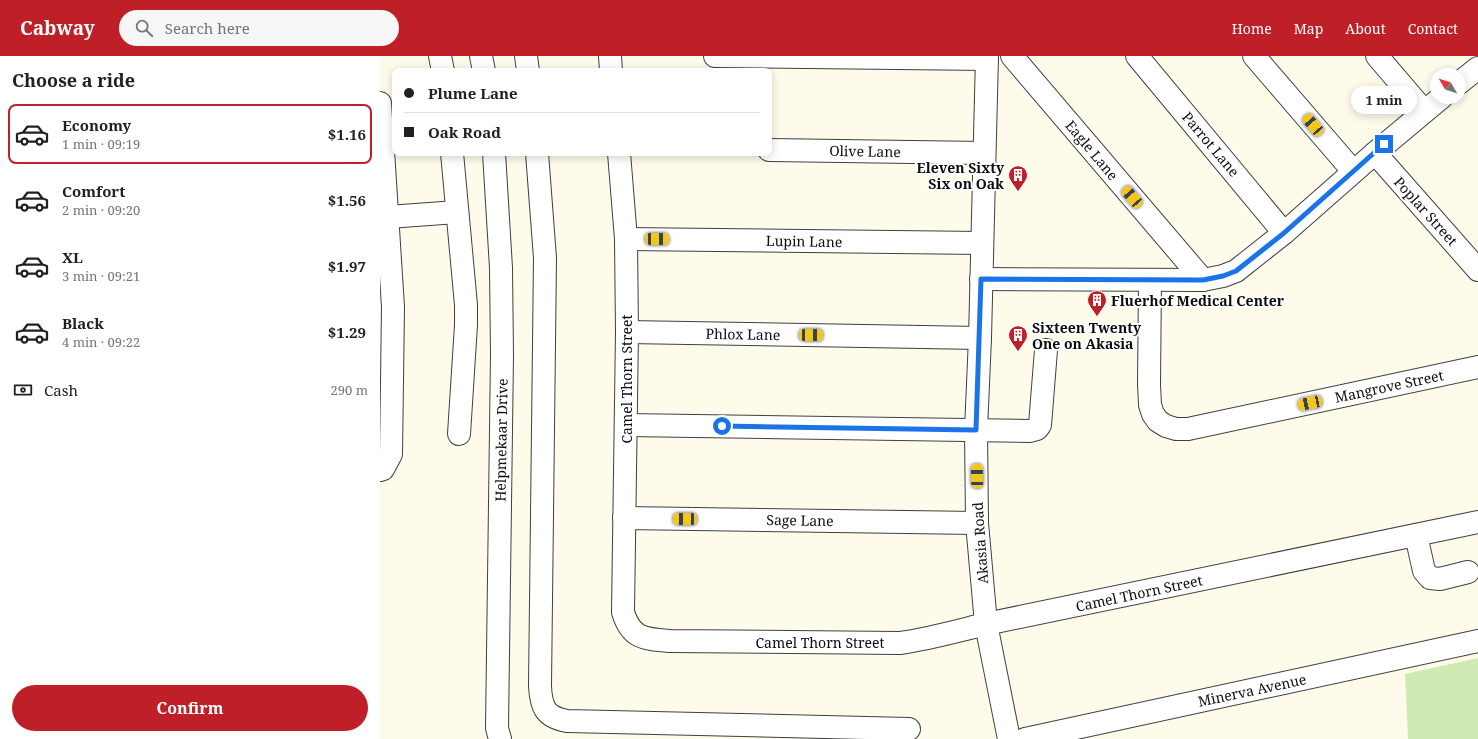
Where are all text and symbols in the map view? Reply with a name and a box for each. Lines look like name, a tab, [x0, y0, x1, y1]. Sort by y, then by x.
search box	[119, 10, 399, 46]
text: Cabway	[20, 15, 95, 41]
icon: search	[133, 17, 155, 39]
text: Search here	[165, 18, 250, 38]
text: Home	[1232, 19, 1272, 38]
text: Map	[1294, 19, 1323, 38]
text: About	[1345, 19, 1386, 38]
text: Contact	[1408, 19, 1458, 38]
text: Choose a ride	[12, 68, 135, 92]
north arrow	[1430, 68, 1466, 104]
map controls	[1430, 68, 1466, 104]
text: Plume Lane	[428, 83, 518, 103]
callout: 1 min	[1351, 86, 1417, 114]
text: 1 min	[1366, 91, 1402, 109]
street label: Parrot Lane	[1178, 108, 1244, 180]
car	[1301, 112, 1325, 138]
text: Economy	[62, 115, 131, 135]
icon: car	[14, 116, 50, 152]
street label: Eagle Lane	[1061, 116, 1123, 184]
text: Oak Road	[428, 122, 501, 142]
text: $1.16	[328, 124, 366, 144]
text: 1 min · 09:19	[62, 135, 140, 153]
route end	[1375, 135, 1393, 153]
street label: Olive Lane	[829, 141, 901, 161]
place label: Eleven Sixty Six on Oak	[917, 158, 1005, 193]
building icon: Eleven Sixty Six on Oak	[1007, 164, 1029, 192]
street label: Poplar Street	[1390, 172, 1462, 250]
text: Comfort	[62, 181, 125, 201]
icon: car	[14, 182, 50, 218]
car	[1120, 184, 1144, 210]
text: $1.56	[328, 190, 366, 210]
text: 2 min · 09:20	[62, 201, 140, 219]
street label: Lupin Lane	[766, 231, 842, 251]
car	[645, 233, 669, 245]
text: XL	[62, 247, 83, 267]
icon: car	[14, 248, 50, 284]
text: $1.97	[328, 256, 366, 276]
text: 3 min · 09:21	[62, 267, 140, 285]
building icon: Fluerhof Medical Center	[1086, 289, 1108, 317]
place label: Fluerhof Medical Center	[1111, 291, 1285, 310]
text: Black	[62, 313, 104, 333]
icon: car	[14, 314, 50, 350]
street label: Camel Thorn Street	[617, 314, 636, 444]
place label: Sixteen Twenty One on Akasia	[1032, 318, 1142, 353]
text: $1.29	[328, 322, 366, 342]
street label: Phlox Lane	[706, 324, 780, 344]
building icon: Sixteen Twenty One on Akasia	[1007, 324, 1029, 352]
car	[799, 329, 823, 341]
text: 4 min · 09:22	[62, 333, 140, 351]
street label: Mangrove Street	[1333, 365, 1445, 407]
street label: Helpmekaar Drive	[490, 378, 512, 502]
icon: cash	[12, 379, 34, 401]
text: Cash	[44, 380, 78, 400]
text: 290 m	[331, 381, 368, 399]
car	[1297, 395, 1323, 411]
route start	[713, 417, 731, 435]
car	[971, 464, 983, 488]
street label: Akasia Road	[968, 501, 992, 585]
street label: Sage Lane	[766, 510, 834, 530]
car	[673, 513, 697, 525]
street label: Camel Thorn Street	[1074, 570, 1204, 616]
street label: Camel Thorn Street	[755, 633, 885, 652]
street label: Minerva Avenue	[1196, 669, 1308, 711]
button: Confirm	[12, 685, 368, 731]

